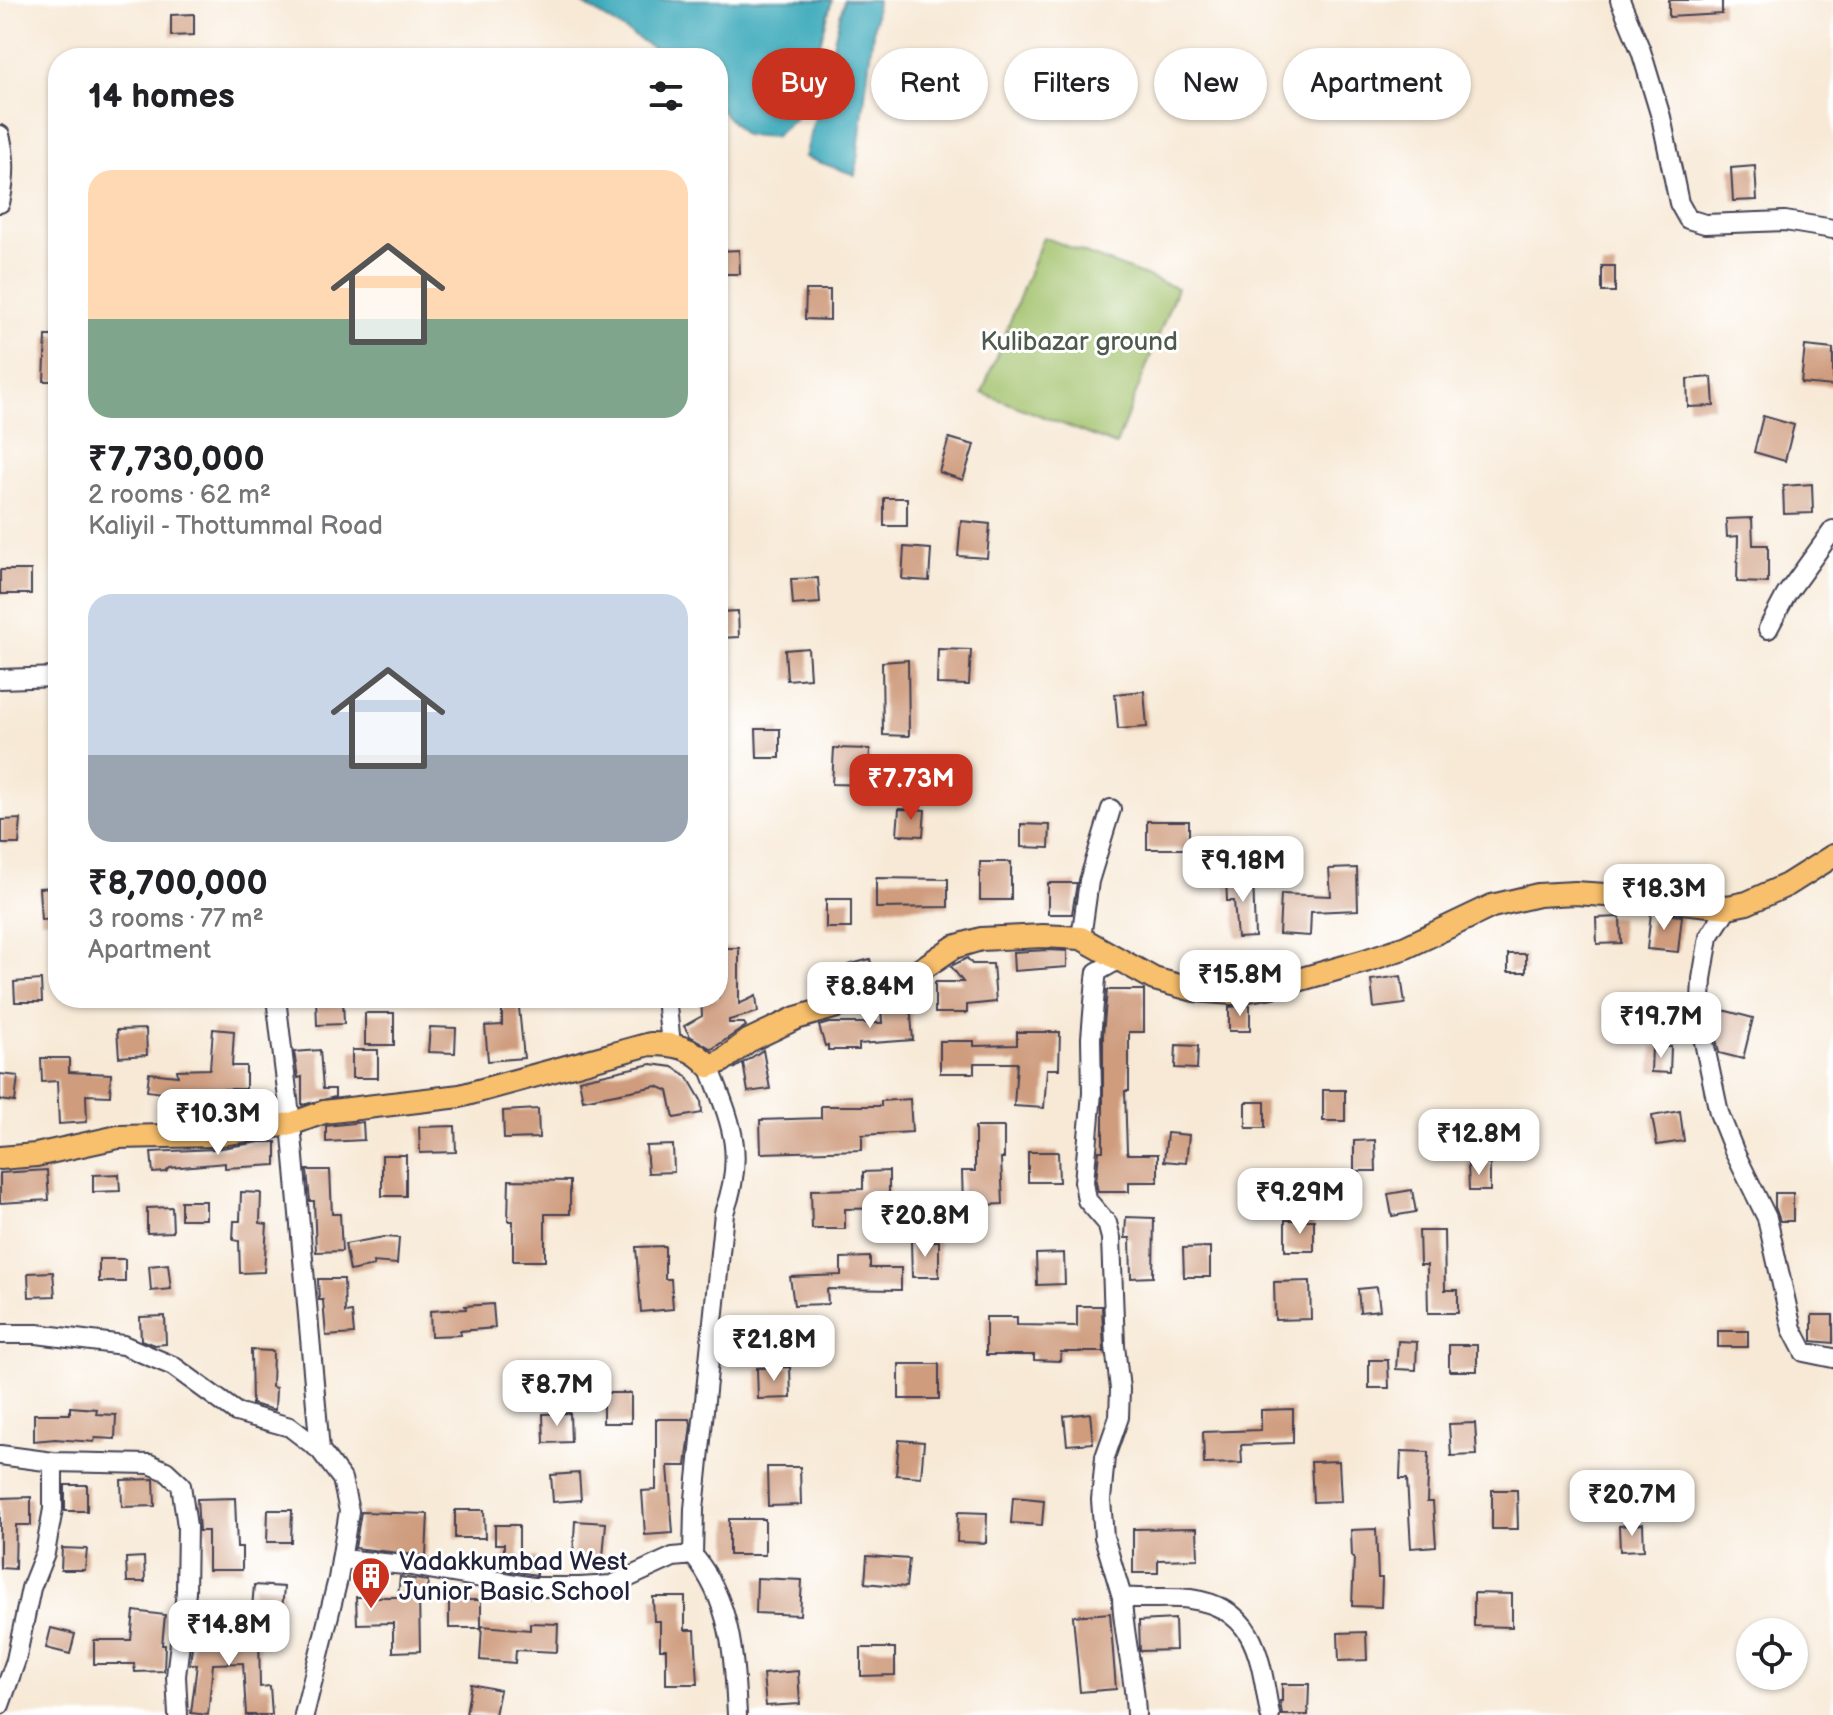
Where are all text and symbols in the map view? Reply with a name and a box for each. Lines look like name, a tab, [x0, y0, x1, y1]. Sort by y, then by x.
chip: Buy	[752, 48, 855, 120]
chip: Rent	[871, 48, 988, 120]
chip: Filters	[1004, 48, 1138, 120]
chip: New	[1154, 48, 1267, 120]
chip: Apartment	[1283, 48, 1471, 120]
icon: filters	[644, 74, 688, 118]
text: 14 homes	[88, 76, 235, 117]
icon: home	[316, 222, 460, 366]
park label: Kulibazar ground	[980, 327, 1178, 358]
text: ₹7,730,000	[88, 439, 265, 480]
text: 2 rooms · 62 m²	[88, 480, 271, 511]
text: Kaliyil - Thottummal Road	[88, 511, 383, 542]
icon: home	[316, 646, 460, 790]
pin: ₹7.73M	[846, 754, 976, 822]
text: ₹7.73M	[868, 764, 954, 795]
pin: ₹9.18M	[1178, 836, 1308, 904]
text: ₹9.18M	[1201, 846, 1285, 877]
text: ₹8,700,000	[88, 863, 268, 904]
pin: ₹18.3M	[1599, 864, 1729, 932]
text: ₹18.3M	[1622, 874, 1706, 905]
text: 3 rooms · 77 m²	[88, 904, 264, 935]
text: Apartment	[88, 935, 211, 966]
pin: ₹15.8M	[1175, 950, 1305, 1018]
text: ₹15.8M	[1198, 960, 1282, 991]
pin: ₹8.84M	[805, 962, 935, 1030]
text: ₹8.84M	[825, 972, 915, 1003]
pin: ₹19.7M	[1596, 992, 1726, 1060]
text: ₹19.7M	[1619, 1002, 1703, 1033]
pin: ₹10.3M	[153, 1089, 283, 1157]
text: ₹10.3M	[175, 1099, 261, 1130]
pin: ₹12.8M	[1414, 1109, 1544, 1177]
text: ₹12.8M	[1436, 1119, 1522, 1150]
pin: ₹9.29M	[1235, 1168, 1365, 1236]
text: ₹9.29M	[1255, 1178, 1345, 1209]
pin: ₹20.8M	[860, 1191, 990, 1259]
text: ₹20.8M	[880, 1201, 970, 1232]
pin: ₹21.8M	[709, 1315, 839, 1383]
text: ₹21.8M	[732, 1325, 816, 1356]
pin: ₹8.7M	[501, 1360, 613, 1428]
text: ₹8.7M	[521, 1370, 593, 1401]
pin: ₹20.7M	[1567, 1470, 1697, 1538]
text: ₹20.7M	[1588, 1480, 1676, 1511]
place label: Vadakkumbad West Junior Basic School	[399, 1547, 630, 1608]
building icon: Vadakkumbad West Junior Basic School	[350, 1555, 392, 1610]
pin: ₹14.8M	[164, 1600, 294, 1668]
text: ₹14.8M	[187, 1610, 271, 1641]
map controls	[1736, 1618, 1808, 1690]
button: locate	[1736, 1618, 1808, 1690]

